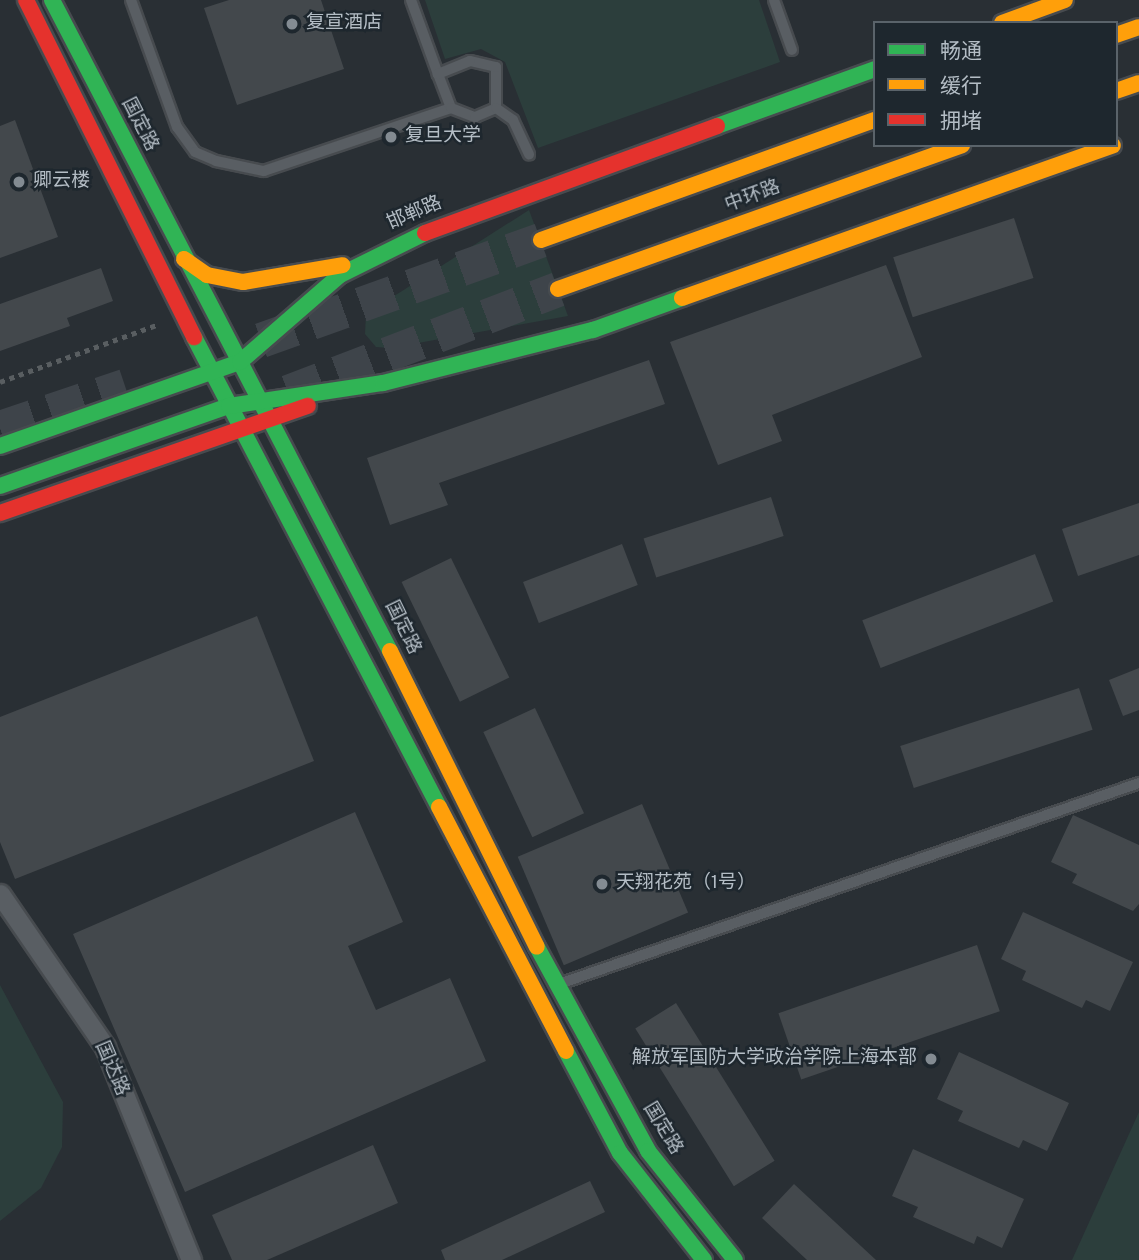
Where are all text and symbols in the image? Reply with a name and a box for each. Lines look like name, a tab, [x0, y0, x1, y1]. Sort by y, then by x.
place label: 复宣酒店	[306, 13, 382, 35]
marker: 复宣酒店	[284, 16, 300, 32]
legend	[873, 21, 1118, 147]
text: 畅通	[940, 39, 982, 66]
text: 缓行	[940, 74, 982, 101]
street label: 国定路	[116, 94, 162, 156]
text: 拥堵	[940, 109, 982, 136]
place label: 复旦大学	[405, 126, 481, 148]
marker: 复旦大学	[383, 129, 399, 145]
place label: 卿云楼	[33, 171, 90, 193]
marker: 卿云楼	[11, 174, 27, 190]
street label: 中环路	[722, 177, 784, 217]
street label: 邯郸路	[384, 192, 446, 236]
street label: 国定路	[379, 597, 425, 659]
place label: 天翔花苑（1号）	[616, 873, 756, 895]
marker: 天翔花苑（1号）	[594, 876, 610, 892]
street label: 国达路	[89, 1038, 133, 1100]
place label: 解放军国防大学政治学院上海本部	[632, 1048, 917, 1070]
marker: 解放军国防大学政治学院上海本部	[923, 1051, 939, 1067]
street label: 国定路	[638, 1099, 686, 1159]

